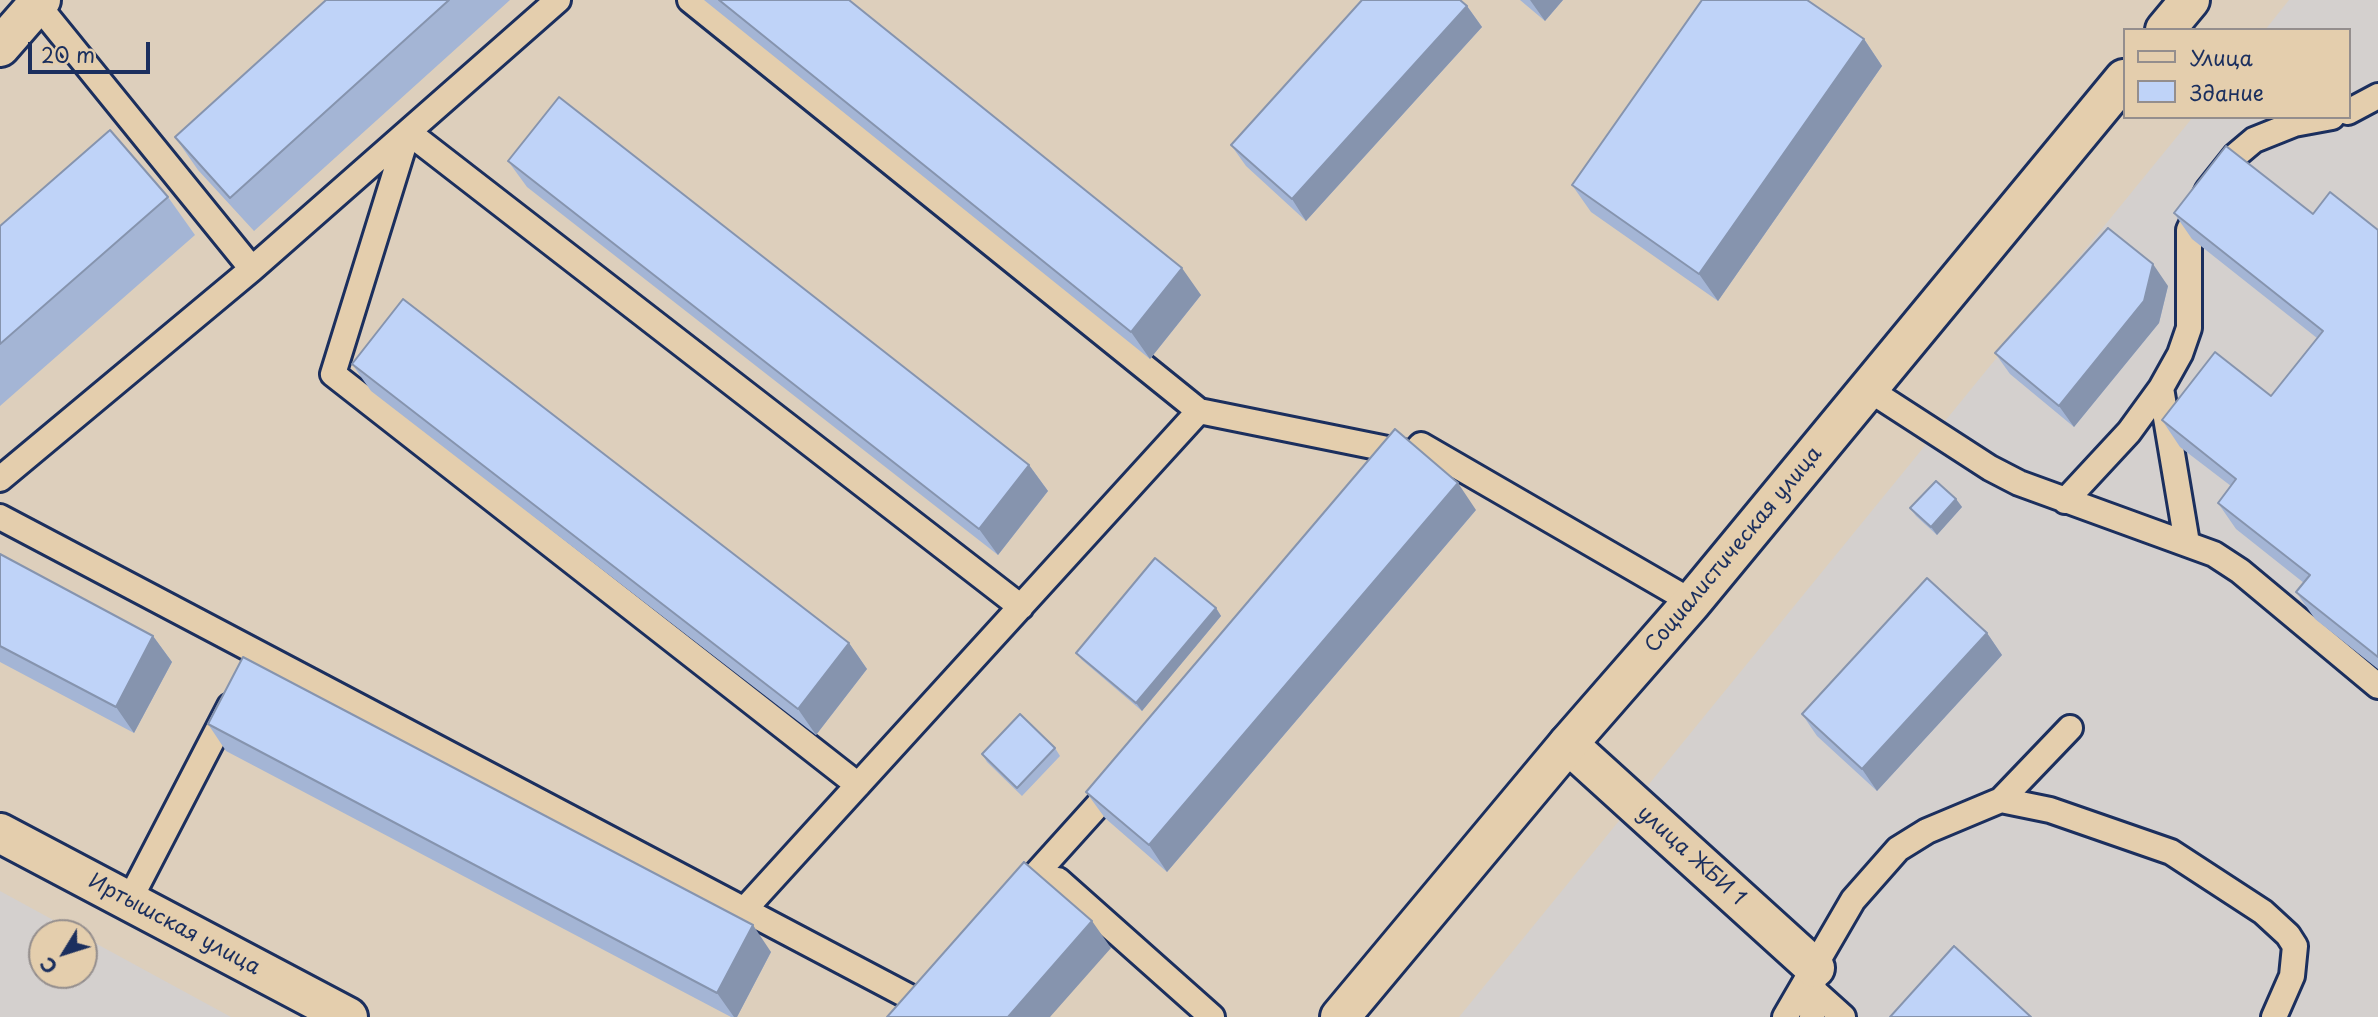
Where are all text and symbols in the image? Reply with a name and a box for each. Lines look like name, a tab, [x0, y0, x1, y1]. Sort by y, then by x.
scale bar	[32, 28, 154, 72]
legend	[2122, 28, 2350, 119]
text: 20 m	[41, 38, 95, 70]
text: Улица	[2190, 41, 2253, 73]
text: Здание	[2190, 76, 2264, 108]
street label: Социалистическая улица	[1640, 442, 1828, 658]
street label: улица ЖБИ 1	[1632, 801, 1750, 911]
street label: Иртышская улица	[84, 869, 264, 981]
north arrow	[28, 919, 98, 989]
text: С	[33, 951, 63, 980]

